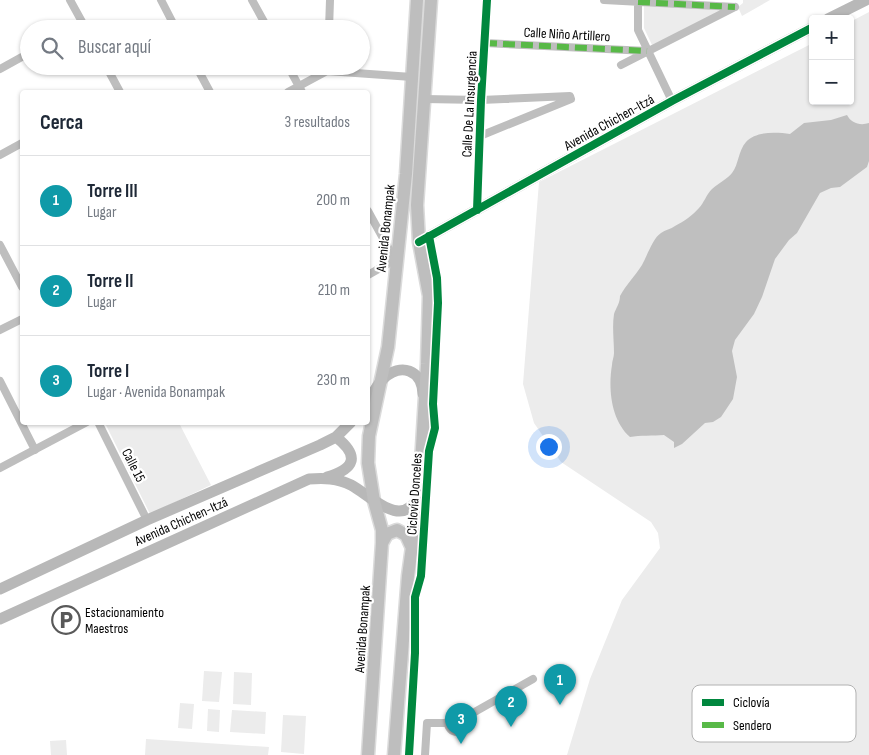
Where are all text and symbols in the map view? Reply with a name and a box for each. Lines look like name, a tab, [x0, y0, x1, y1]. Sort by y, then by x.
map controls	[809, 15, 854, 105]
button: +	[809, 15, 854, 60]
search box	[20, 20, 370, 75]
street label: Calle Niño Artillero	[523, 24, 611, 45]
icon: search	[38, 34, 66, 62]
text: Buscar aquí	[78, 36, 151, 59]
street label: Calle De La Insurgencia	[458, 50, 481, 158]
button: −	[809, 60, 854, 105]
street label: Avenida Chichen-Itzá	[560, 91, 657, 155]
text: Cerca	[40, 110, 83, 135]
text: 3 resultados	[285, 113, 350, 132]
text: Torre III	[87, 180, 138, 203]
street label: Avenida Bonampak	[372, 183, 399, 274]
text: 1	[53, 191, 59, 210]
text: 200 m	[316, 191, 350, 210]
text: Lugar	[87, 203, 117, 222]
text: Torre II	[87, 270, 133, 293]
text: 2	[52, 281, 60, 300]
text: 210 m	[318, 281, 350, 300]
text: Lugar	[87, 293, 117, 312]
text: Torre I	[87, 360, 129, 383]
text: 3	[52, 371, 60, 390]
text: 230 m	[317, 371, 350, 390]
text: Lugar · Avenida Bonampak	[87, 383, 225, 402]
your location	[536, 434, 562, 460]
street label: Calle 15	[118, 446, 149, 485]
street label: Ciclovía Donceles	[403, 453, 426, 536]
street label: Avenida Chichen-Itzá	[131, 493, 230, 550]
street label: Avenida Bonampak	[351, 584, 374, 674]
place label: Estacionamiento Maestros	[85, 604, 164, 637]
parking icon: Estacionamiento Maestros	[51, 605, 81, 635]
pin: 1	[544, 664, 576, 705]
legend	[692, 685, 856, 742]
pin: 2	[495, 686, 527, 727]
text: Ciclovía	[733, 694, 770, 711]
pin: 3	[445, 703, 477, 744]
text: Sendero	[733, 717, 772, 734]

